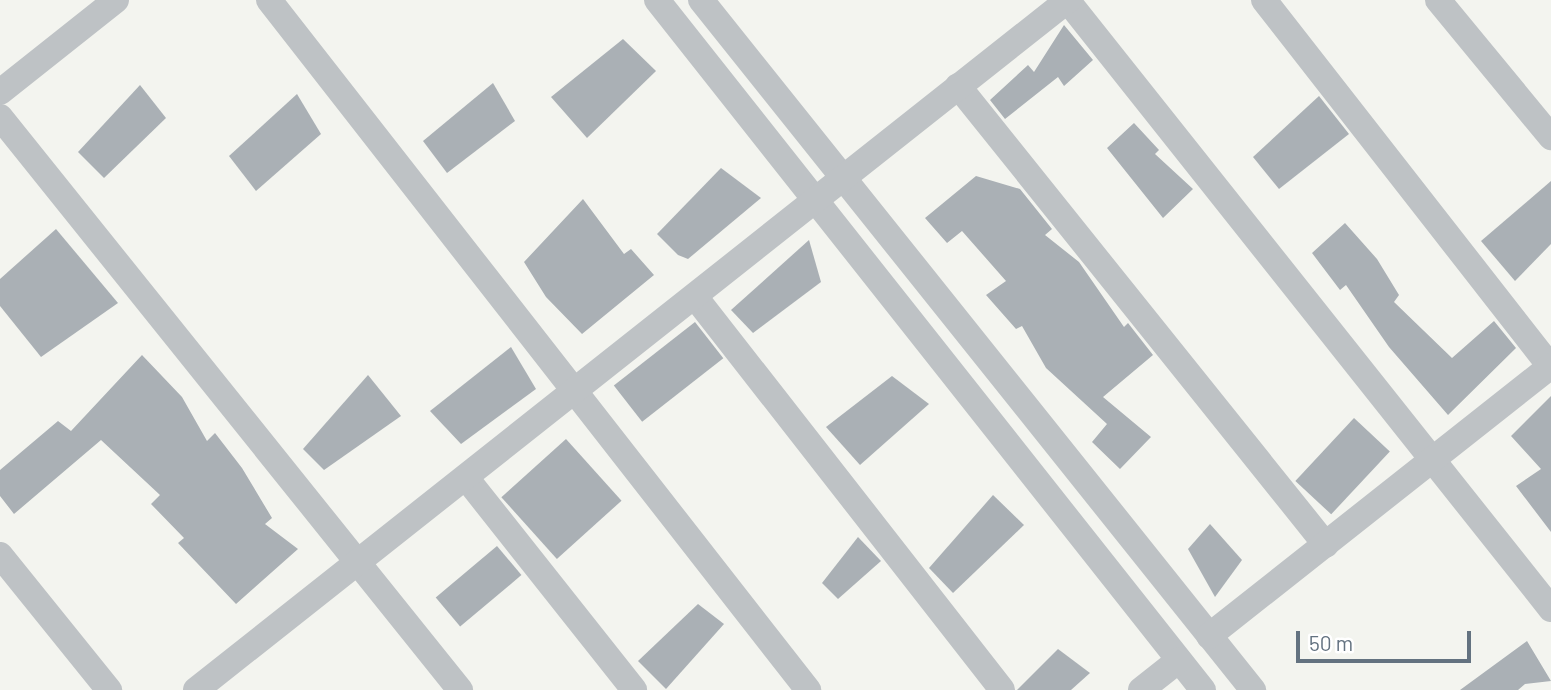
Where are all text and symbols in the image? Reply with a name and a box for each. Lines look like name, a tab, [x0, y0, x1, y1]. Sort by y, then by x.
scale bar	[1299, 616, 1474, 660]
text: 50 m	[1309, 630, 1353, 655]

